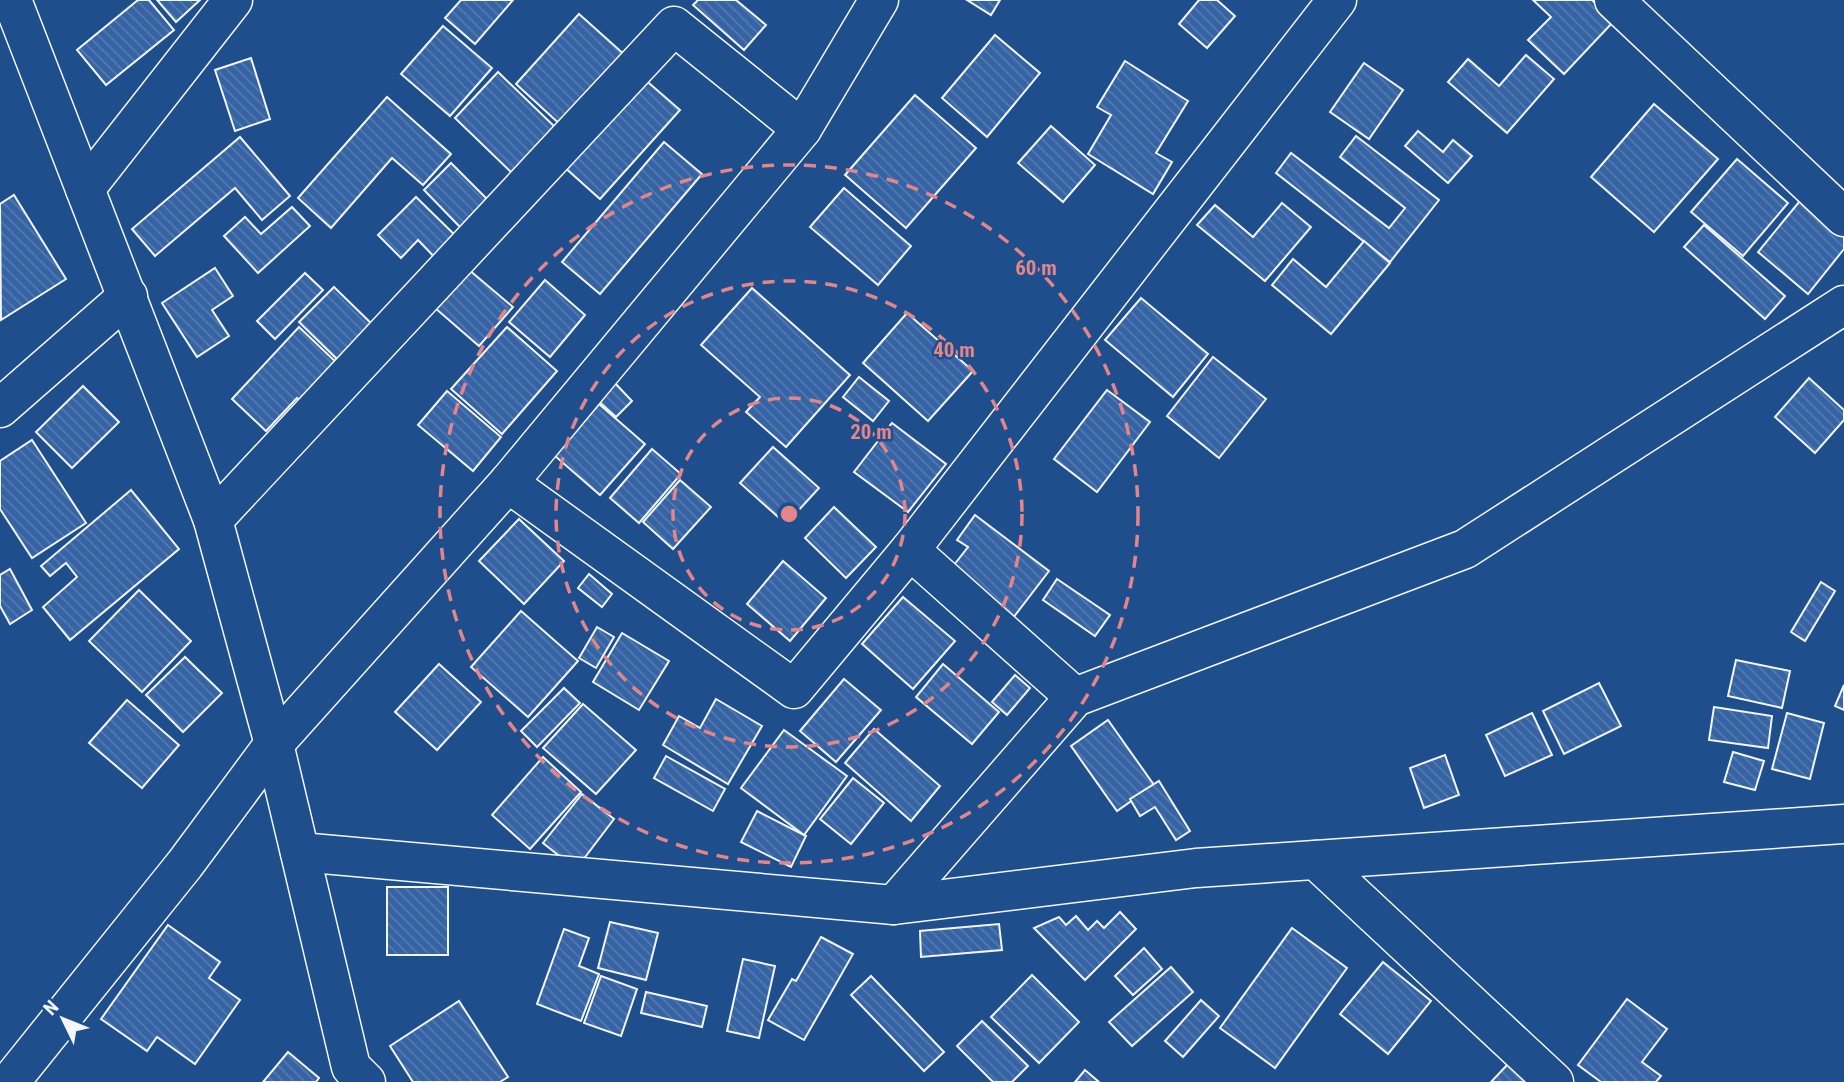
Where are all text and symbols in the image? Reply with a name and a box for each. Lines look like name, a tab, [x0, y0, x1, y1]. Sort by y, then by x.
text: 60 m	[1015, 256, 1057, 280]
text: 40 m	[933, 338, 975, 362]
text: 20 m	[850, 420, 892, 444]
centre of rings	[777, 502, 801, 526]
north arrow	[28, 984, 98, 1054]
text: N	[39, 996, 63, 1020]

